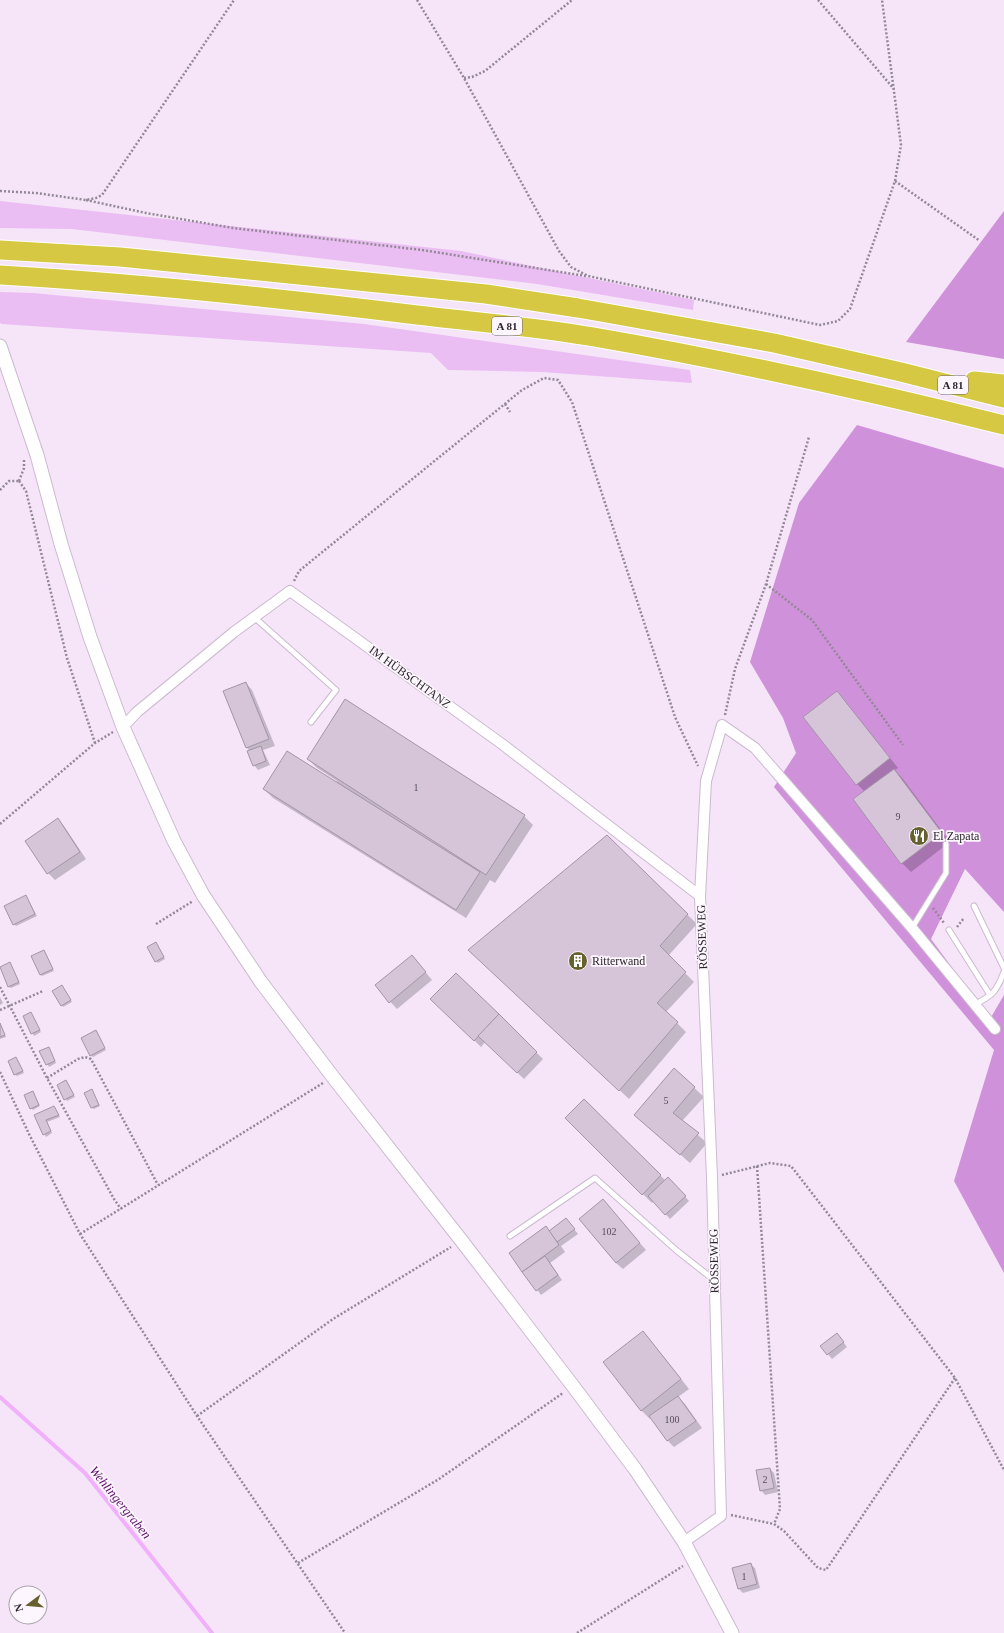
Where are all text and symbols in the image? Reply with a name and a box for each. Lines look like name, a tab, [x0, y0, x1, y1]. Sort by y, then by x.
road number: A 81	[492, 317, 522, 335]
road number: A 81	[938, 376, 968, 394]
street label: IM HÜBSCHTANZ	[366, 643, 454, 711]
house number: 1	[414, 782, 419, 793]
house number: 9	[896, 811, 901, 822]
restaurant icon: El Zapata	[908, 825, 930, 847]
place label: El Zapata	[933, 829, 980, 843]
street label: RÖSSEWEG	[694, 904, 710, 970]
building icon: Ritterwand	[567, 950, 589, 972]
place label: Ritterwand	[592, 954, 645, 968]
house number: 5	[664, 1095, 669, 1106]
house number: 102	[602, 1226, 617, 1237]
street label: RÖSSEWEG	[706, 1228, 722, 1293]
house number: 100	[665, 1414, 680, 1425]
water label: Wehlingergraben	[87, 1463, 155, 1542]
house number: 2	[763, 1474, 768, 1485]
house number: 1	[742, 1571, 747, 1582]
north arrow	[8, 1585, 48, 1625]
text: N	[12, 1602, 25, 1613]

